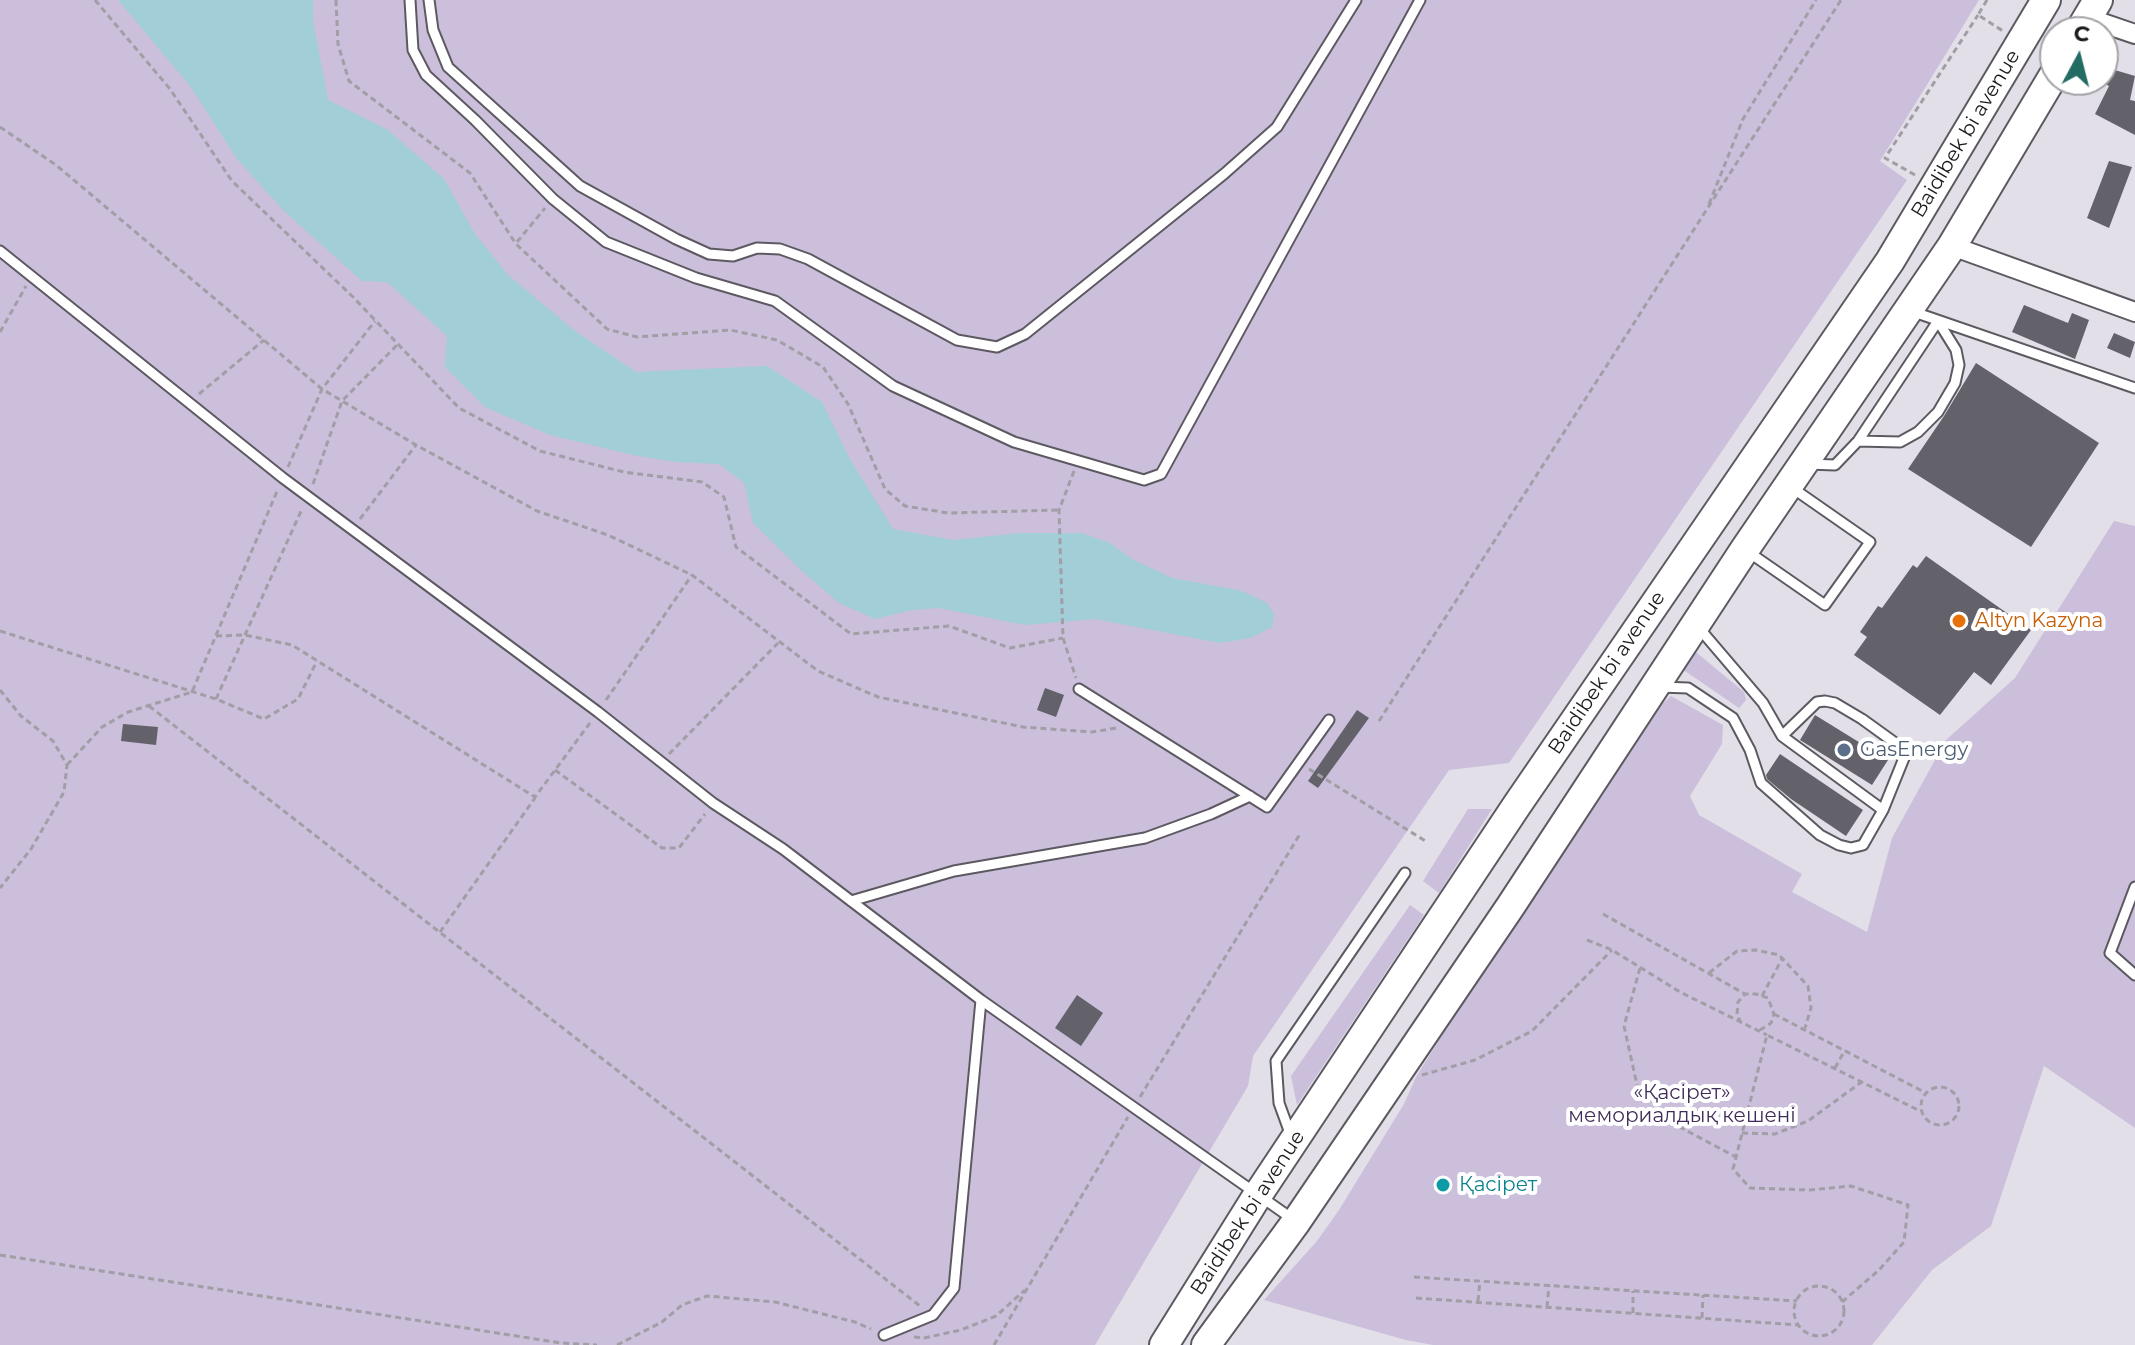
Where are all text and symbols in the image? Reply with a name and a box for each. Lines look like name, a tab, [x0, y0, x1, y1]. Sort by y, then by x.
north arrow	[2039, 16, 2119, 96]
text: С	[2072, 19, 2091, 48]
street label: Baidibek bi avenue	[1906, 46, 2026, 222]
street label: Baidibek bi avenue	[1544, 587, 1670, 759]
place label: Altyn Kazyna	[1975, 609, 2103, 633]
marker: Altyn Kazyna	[1950, 612, 1968, 630]
place label: GasEnergy	[1860, 738, 1968, 762]
marker: GasEnergy	[1835, 741, 1853, 759]
park label: «Қасірет» мемориалдық кешені	[1568, 1081, 1796, 1128]
street label: Baidibek bi avenue	[1186, 1126, 1310, 1300]
place label: Қасірет	[1459, 1173, 1537, 1197]
marker: Қасірет	[1434, 1176, 1452, 1194]

